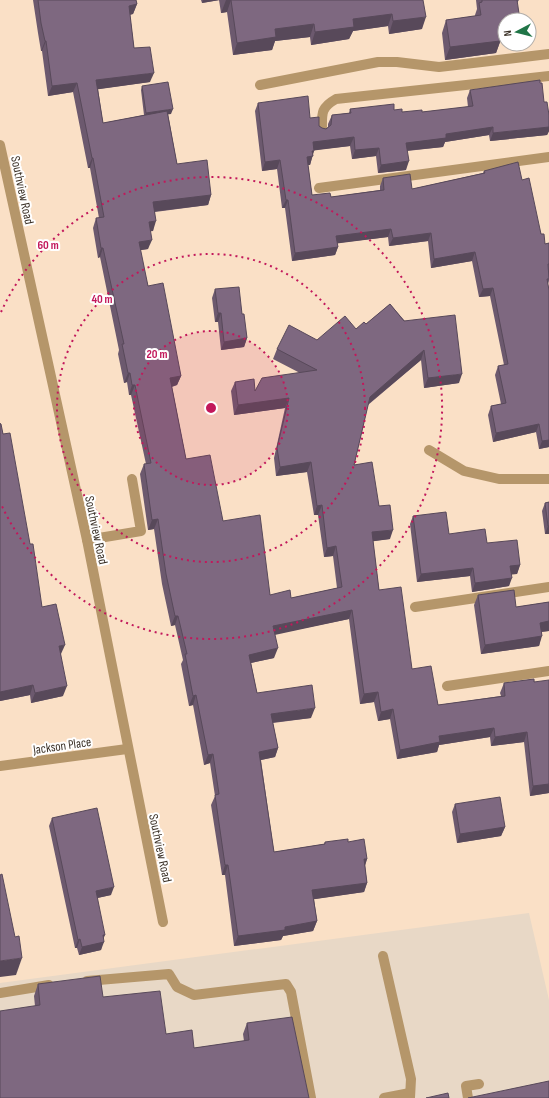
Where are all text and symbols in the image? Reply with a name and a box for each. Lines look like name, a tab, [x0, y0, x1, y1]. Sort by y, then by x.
north arrow	[497, 12, 537, 52]
text: N	[501, 29, 514, 37]
street label: Southview Road	[7, 155, 37, 226]
text: 60 m	[37, 238, 59, 253]
text: 40 m	[91, 292, 113, 307]
text: 20 m	[147, 347, 167, 362]
centre of rings	[204, 401, 218, 415]
street label: Southview Road	[81, 495, 111, 566]
street label: Jackson Place	[31, 734, 92, 758]
street label: Southview Road	[145, 813, 175, 884]

